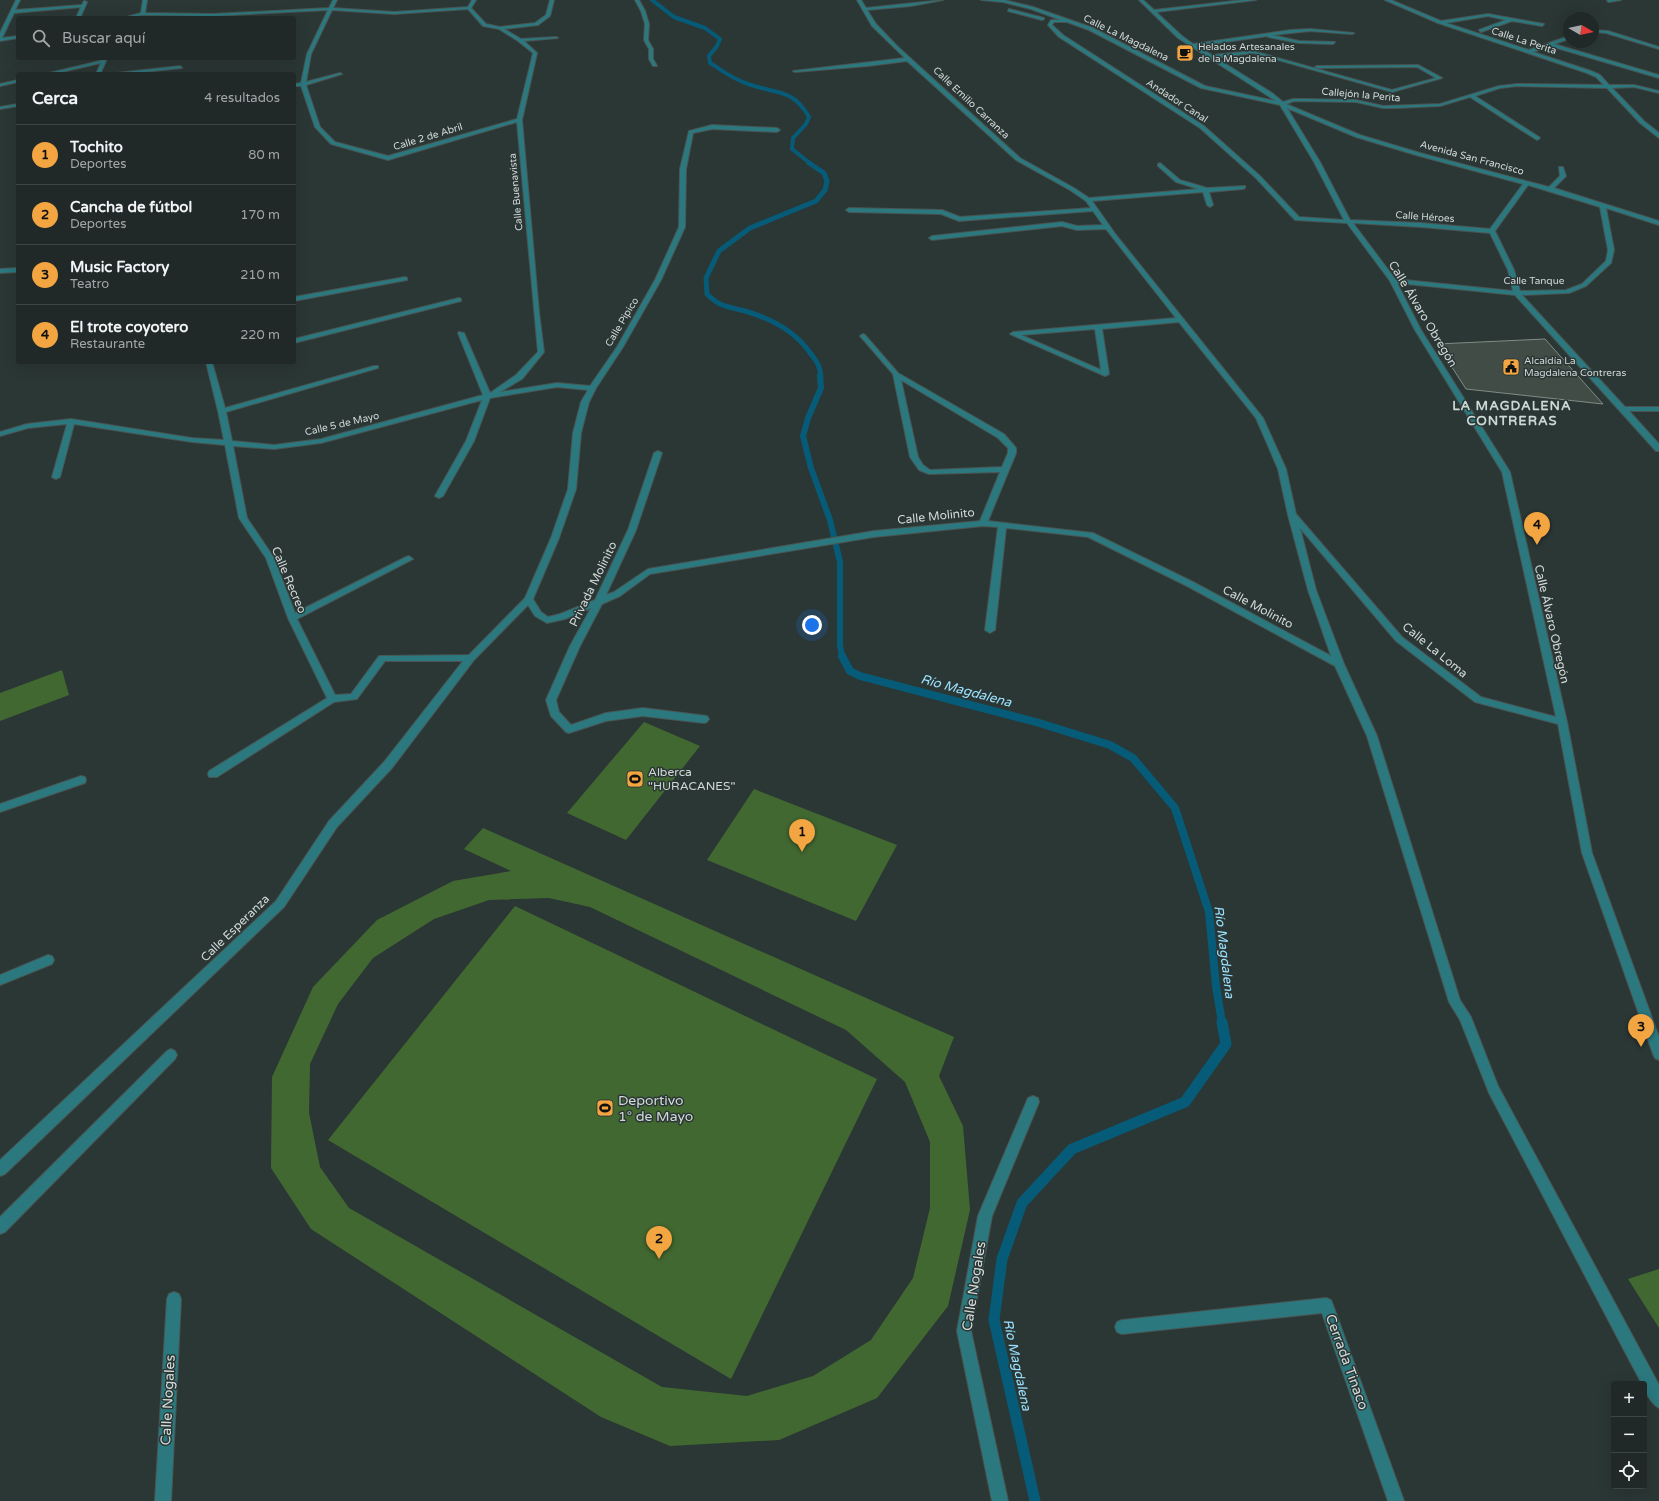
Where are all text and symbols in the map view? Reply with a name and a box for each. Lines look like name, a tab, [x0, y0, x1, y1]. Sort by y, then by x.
street label: Calle La Magdalena	[1081, 12, 1171, 64]
north arrow	[1563, 12, 1599, 48]
search box	[16, 16, 296, 60]
street label: Calle La Perita	[1490, 25, 1558, 57]
icon: search	[30, 27, 52, 49]
text: Buscar aquí	[62, 29, 145, 47]
place label: Helados Artesanales de la Magdalena	[1198, 41, 1295, 65]
cafe icon: Helados Artesanales de la Magdalena	[1175, 43, 1195, 63]
street label: Calle Emilio Carranza	[930, 65, 1012, 141]
street label: Andador Canal	[1144, 77, 1210, 125]
street label: Callejón la Perita	[1321, 86, 1401, 104]
text: Cerca	[32, 88, 78, 109]
text: 4 resultados	[204, 90, 280, 106]
street label: Calle 2 de Abril	[392, 121, 464, 153]
text: Tochito	[70, 138, 123, 156]
street label: Avenida San Francisco	[1419, 138, 1525, 178]
text: 1	[41, 147, 49, 163]
text: 80 m	[248, 147, 280, 163]
street label: Calle Buenavista	[507, 153, 525, 231]
text: Deportes	[70, 156, 126, 172]
text: Cancha de fútbol	[70, 198, 192, 216]
text: 2	[41, 207, 49, 223]
text: 170 m	[240, 207, 280, 223]
street label: Calle Héroes	[1395, 209, 1455, 225]
text: Deportes	[70, 216, 126, 232]
text: Music Factory	[70, 258, 169, 276]
street label: Calle Álvaro Obregón	[1386, 258, 1460, 370]
text: 3	[41, 267, 49, 283]
text: 210 m	[240, 267, 280, 283]
street label: Calle Tanque	[1504, 275, 1565, 287]
text: Teatro	[70, 276, 109, 292]
street label: Calle Pipico	[603, 295, 641, 349]
text: El trote coyotero	[70, 318, 188, 336]
text: 4	[41, 327, 49, 343]
text: 220 m	[240, 327, 280, 343]
text: Restaurante	[70, 336, 145, 352]
place label: Alcaldía La Magdalena Contreras	[1524, 355, 1626, 379]
public building icon: Alcaldía La Magdalena Contreras	[1501, 357, 1521, 377]
district label: LA MAGDALENA CONTRERAS	[1452, 398, 1572, 429]
street label: Calle 5 de Mayo	[304, 410, 380, 438]
street label: Calle Molinito	[897, 505, 975, 527]
pin: 4	[1524, 512, 1550, 545]
street label: Privada Molinito	[566, 539, 620, 629]
street label: Calle Recreo	[269, 544, 309, 616]
street label: Calle Álvaro Obregón	[1532, 563, 1572, 685]
street label: Calle Molinito	[1220, 583, 1296, 631]
your location	[802, 615, 822, 635]
street label: Calle La Loma	[1400, 619, 1470, 681]
water label: Río Magdalena	[919, 671, 1014, 711]
place label: Alberca "HURACANES"	[648, 765, 735, 793]
sports icon: Alberca "HURACANES"	[625, 769, 645, 789]
pin: 1	[789, 819, 815, 852]
street label: Calle Esperanza	[198, 892, 272, 964]
water label: Río Magdalena	[1210, 905, 1238, 1000]
pin: 3	[1628, 1014, 1654, 1047]
place label: Deportivo 1° de Mayo	[618, 1092, 693, 1125]
sports icon: Deportivo 1° de Mayo	[595, 1098, 615, 1118]
pin: 2	[646, 1226, 672, 1259]
street label: Calle Nogales	[959, 1240, 990, 1332]
street label: Cerrada Tinaco	[1322, 1312, 1372, 1412]
water label: Río Magdalena	[999, 1318, 1035, 1413]
street label: Calle Nogales	[157, 1354, 179, 1446]
map controls	[1611, 1381, 1647, 1489]
button: +	[1611, 1381, 1647, 1417]
button: −	[1611, 1417, 1647, 1453]
button: locate	[1611, 1453, 1647, 1489]

